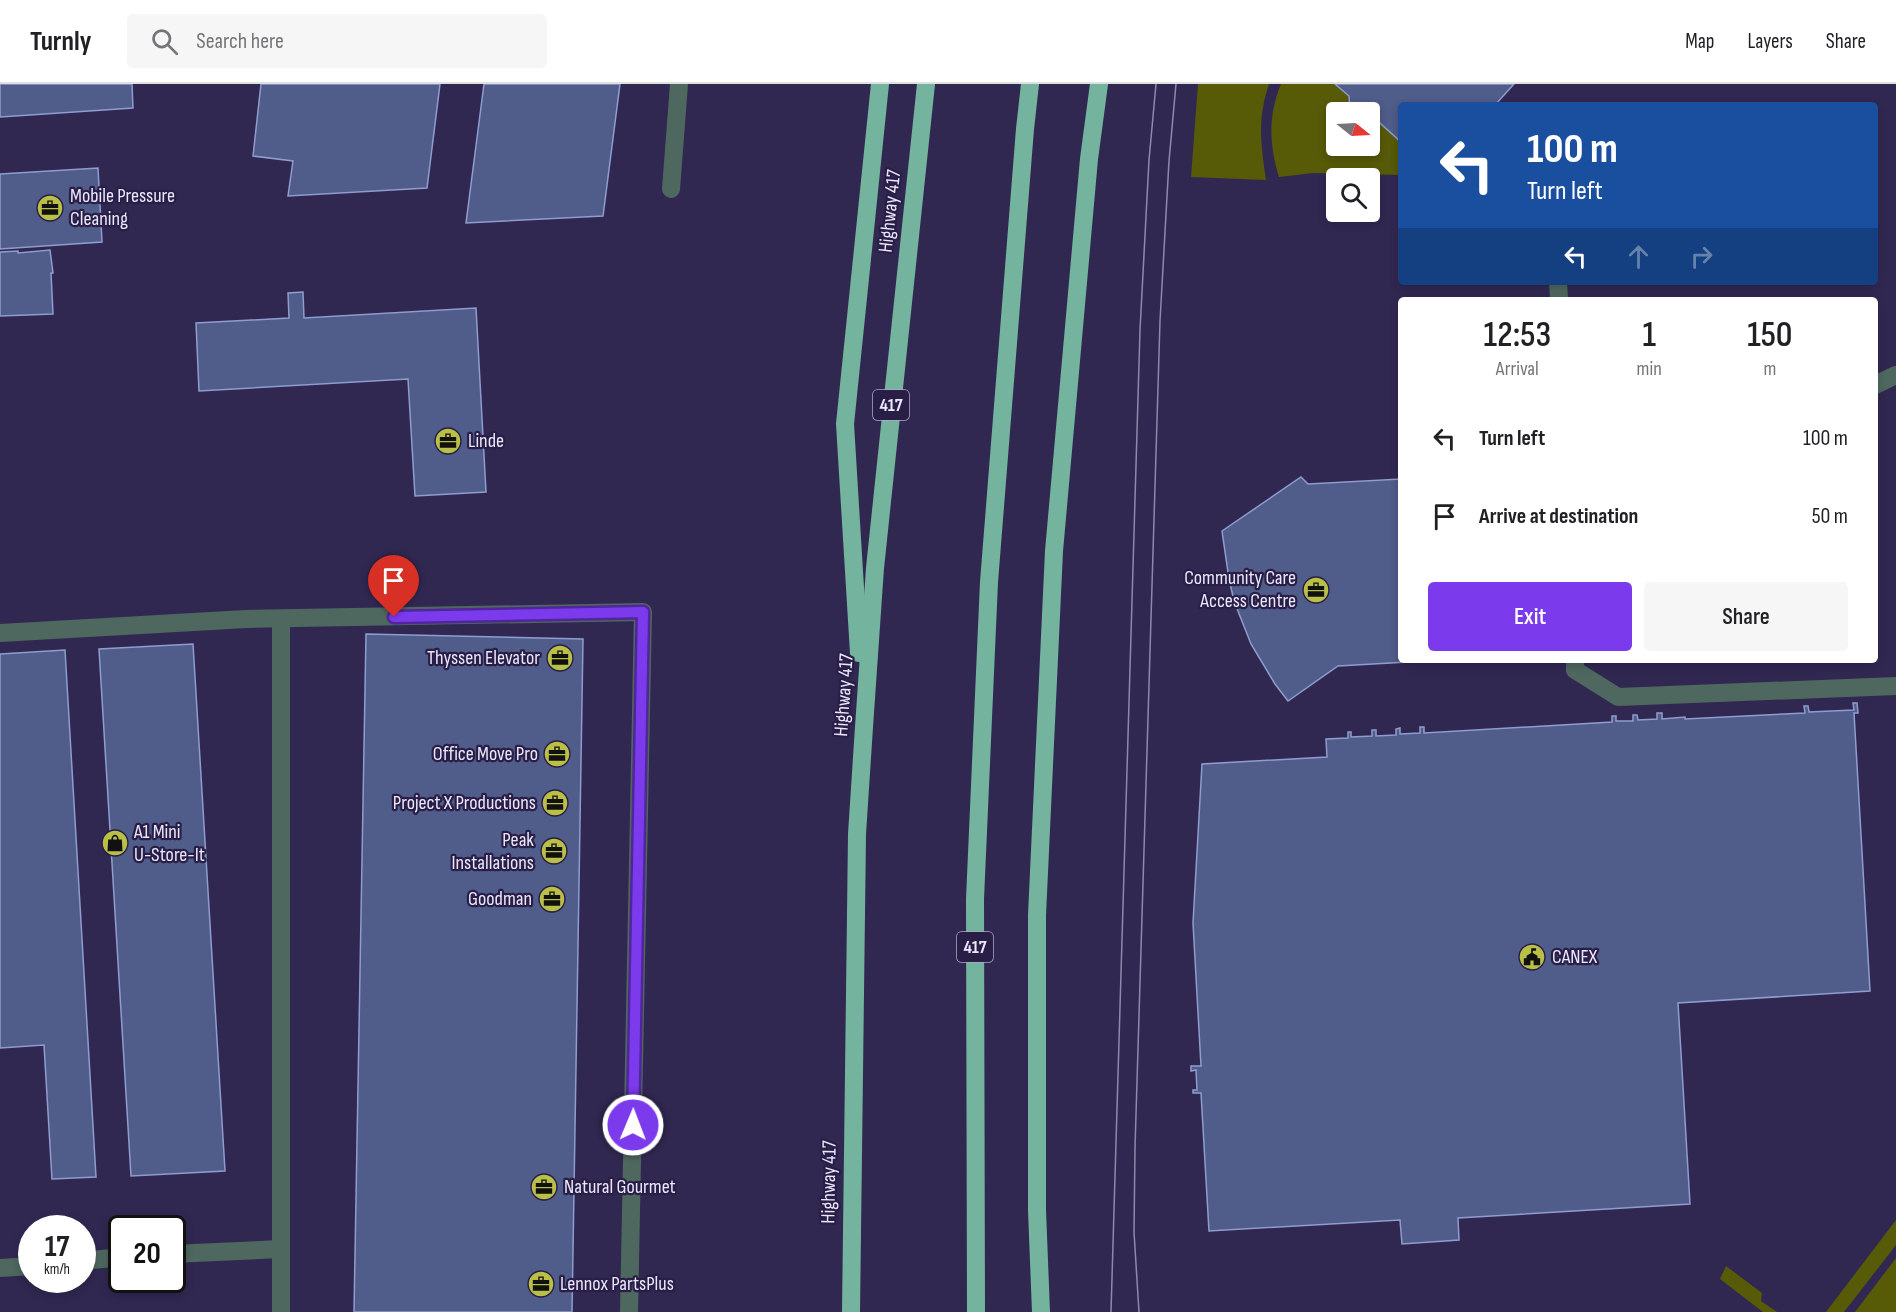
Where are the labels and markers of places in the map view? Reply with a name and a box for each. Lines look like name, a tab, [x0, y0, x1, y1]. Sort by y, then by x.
place label: Mobile Pressure Cleaning	[70, 184, 175, 231]
office icon: Mobile Pressure Cleaning	[35, 193, 65, 223]
office icon: Linde	[433, 426, 463, 456]
place label: Linde	[468, 429, 504, 453]
pin	[368, 555, 419, 617]
place label: Community Care Access Centre	[1184, 566, 1296, 613]
office icon: Community Care Access Centre	[1301, 575, 1331, 605]
office icon: Thyssen Elevator	[545, 643, 575, 673]
place label: Thyssen Elevator	[427, 646, 540, 670]
office icon: Office Move Pro	[542, 739, 572, 769]
place label: Office Move Pro	[433, 742, 538, 766]
office icon: Project X Productions	[540, 788, 570, 818]
place label: Project X Productions	[393, 791, 536, 815]
place label: A1 Mini U-Store-It	[133, 820, 205, 867]
shop icon: A1 Mini U-Store-It	[100, 828, 130, 858]
place label: Peak Installations	[452, 828, 534, 875]
office icon: Peak Installations	[539, 836, 569, 866]
office icon: Goodman	[537, 884, 567, 914]
place label: Goodman	[468, 887, 532, 911]
public building icon: CANEX	[1517, 942, 1547, 972]
place label: CANEX	[1552, 945, 1598, 969]
office icon: Natural Gourmet	[529, 1172, 559, 1202]
place label: Natural Gourmet	[564, 1175, 676, 1199]
office icon: Lennox PartsPlus	[526, 1269, 556, 1299]
place label: Lennox PartsPlus	[560, 1272, 674, 1296]

